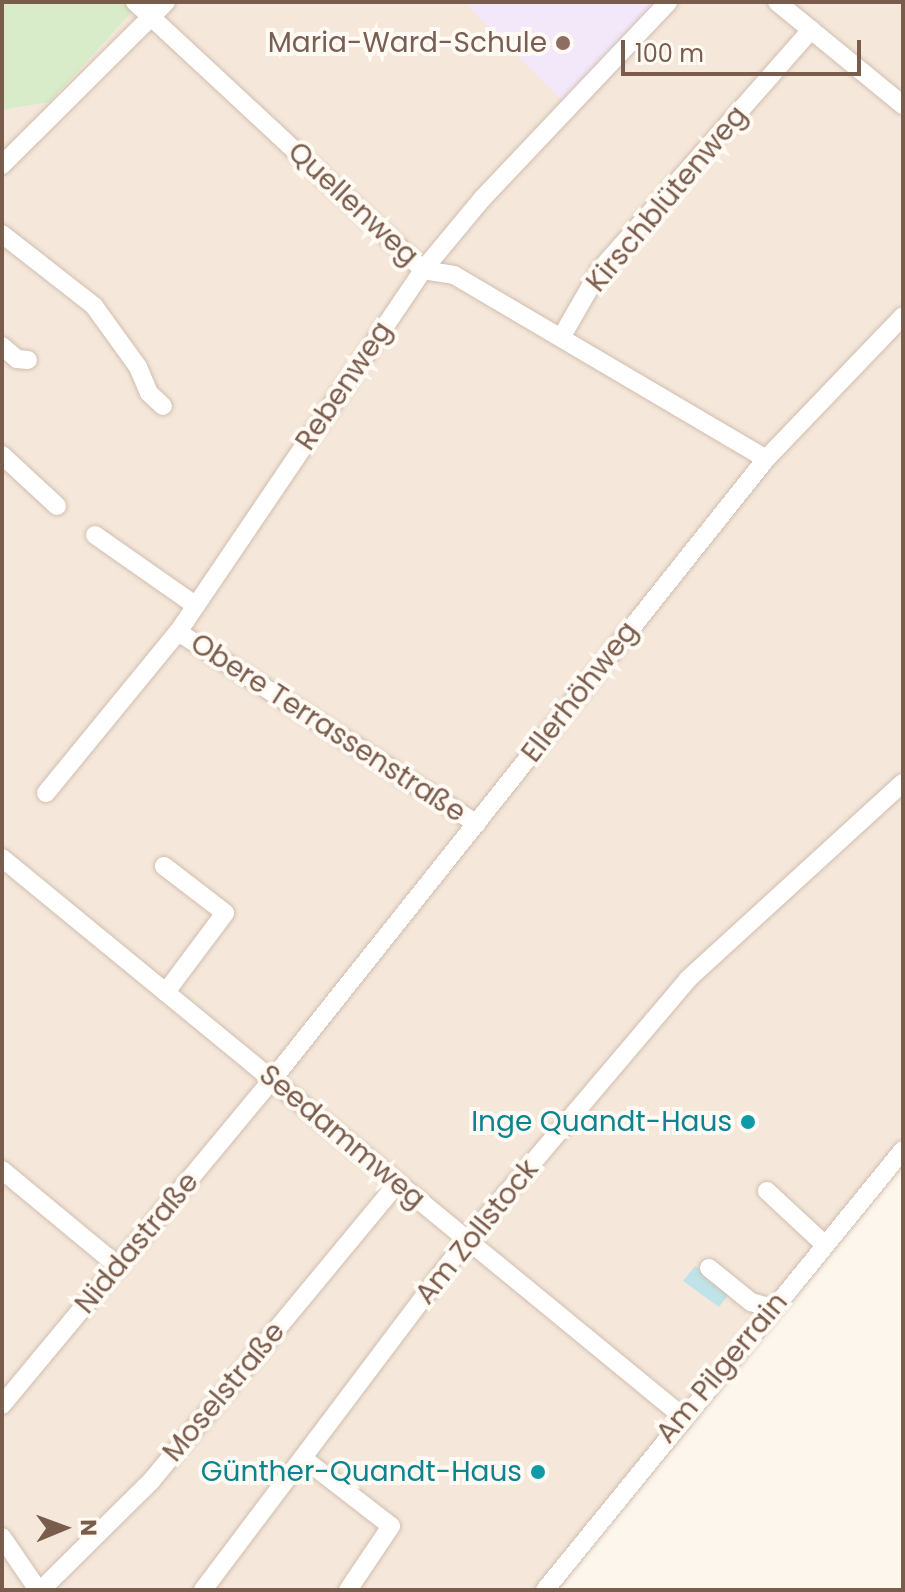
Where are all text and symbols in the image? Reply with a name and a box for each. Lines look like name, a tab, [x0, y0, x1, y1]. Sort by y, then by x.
scale bar	[625, 24, 865, 74]
place label: Maria-Ward-Schule	[268, 26, 547, 60]
marker: Maria-Ward-Schule	[554, 34, 572, 52]
text: 100 m	[635, 37, 704, 70]
street label: Kirschblütenweg	[580, 99, 754, 299]
street label: Quellenweg	[281, 135, 425, 273]
street label: Rebenweg	[289, 315, 399, 457]
street label: Ellerhöhweg	[515, 615, 645, 769]
street label: Obere Terrassenstraße	[184, 626, 472, 830]
street label: Seedammweg	[252, 1058, 432, 1216]
place label: Inge Quandt-Haus	[471, 1105, 732, 1139]
marker: Inge Quandt-Haus	[739, 1113, 757, 1131]
street label: Am Zollstock	[409, 1153, 545, 1311]
street label: Niddastraße	[68, 1166, 206, 1320]
street label: Am Pilgerrain	[649, 1286, 795, 1450]
street label: Moselstraße	[156, 1316, 292, 1468]
place label: Günther-Quandt-Haus	[201, 1455, 522, 1489]
marker: Günther-Quandt-Haus	[529, 1463, 547, 1481]
north arrow	[24, 1488, 104, 1568]
text: N	[73, 1519, 104, 1536]

